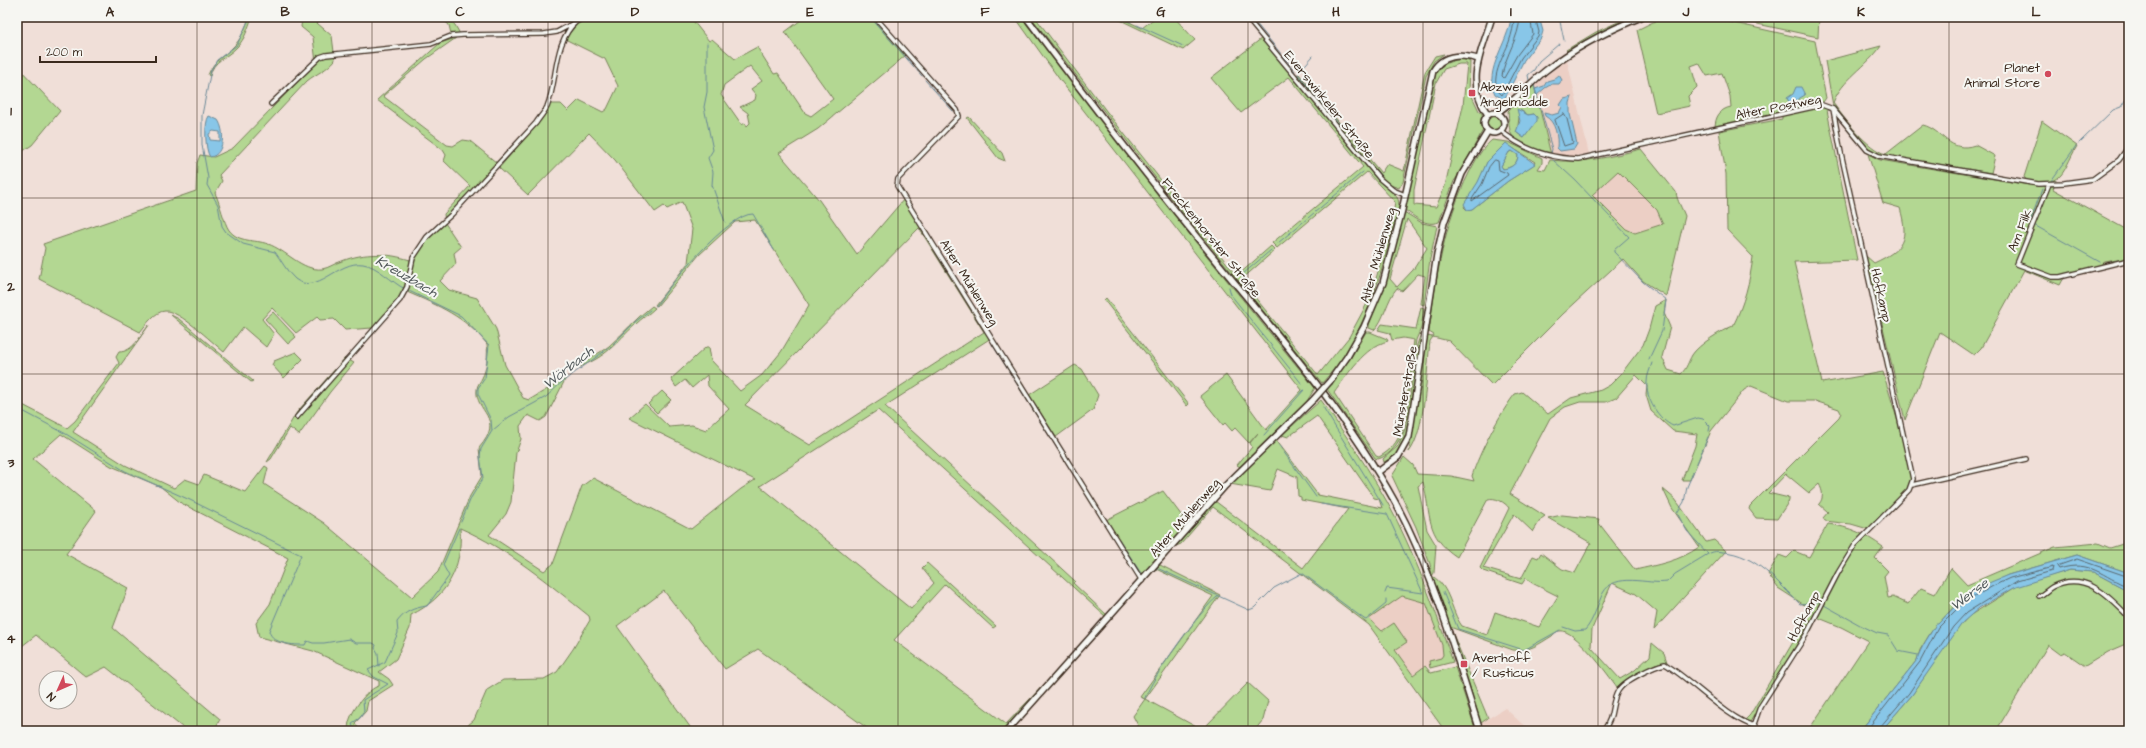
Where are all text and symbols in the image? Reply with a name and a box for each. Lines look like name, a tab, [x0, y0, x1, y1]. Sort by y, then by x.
text: A	[106, 3, 115, 21]
text: B	[280, 3, 290, 21]
text: C	[455, 3, 465, 21]
text: D	[631, 3, 640, 21]
text: E	[806, 3, 814, 21]
text: F	[980, 3, 990, 21]
text: G	[1156, 3, 1166, 21]
text: H	[1332, 3, 1340, 21]
text: I	[1510, 3, 1512, 21]
text: J	[1682, 3, 1690, 21]
text: K	[1857, 3, 1865, 21]
text: L	[2031, 3, 2041, 21]
scale bar	[40, 38, 156, 64]
text: 200 m	[46, 44, 83, 61]
street label: Everswinkeler Straße	[1280, 47, 1378, 162]
place label: Planet Animal Store	[1964, 59, 2041, 92]
marker: Planet Animal Store	[2043, 69, 2053, 79]
place label: Abzweig Angelmodde	[1480, 78, 1548, 112]
marker: Abzweig Angelmodde	[1467, 88, 1477, 98]
street label: Alter Postweg	[1734, 90, 1823, 125]
text: 1	[10, 102, 12, 120]
street label: Freckenhorster Straße	[1157, 174, 1265, 301]
street label: Alter Mühlenweg	[1356, 205, 1401, 305]
street label: Am Filk	[2003, 206, 2037, 254]
street label: Alter Mühlenweg	[935, 236, 1003, 330]
water label: Kreuzbach	[372, 251, 442, 303]
street label: Hofkamp	[1866, 266, 1896, 324]
text: 2	[6, 278, 15, 296]
water label: Wörbach	[539, 341, 599, 394]
street label: Münsterstraße	[1388, 344, 1422, 438]
text: 3	[7, 454, 15, 472]
street label: Alter Mühlenweg	[1146, 474, 1225, 561]
water label: Werse	[1946, 573, 1994, 616]
street label: Hofkamp	[1783, 588, 1825, 645]
text: 4	[7, 630, 16, 648]
place label: Averhoff / Rusticus	[1472, 649, 1535, 682]
marker: Averhoff / Rusticus	[1459, 659, 1469, 669]
north arrow	[38, 670, 78, 710]
text: N	[43, 689, 59, 704]

